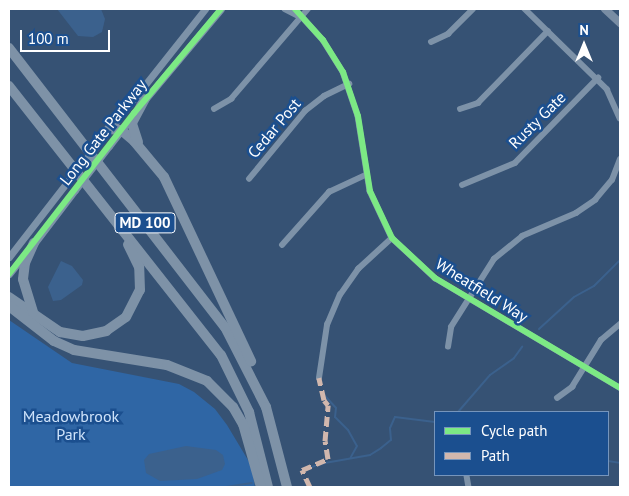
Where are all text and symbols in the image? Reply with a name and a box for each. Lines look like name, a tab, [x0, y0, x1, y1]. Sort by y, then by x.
scale bar	[22, 20, 112, 52]
north arrow	[559, 20, 609, 70]
text: N	[579, 21, 589, 39]
text: 100 m	[28, 29, 69, 48]
street label: Long Gate Parkway	[56, 75, 150, 189]
street label: Rusty Gate	[504, 87, 570, 153]
street label: Cedar Post	[243, 94, 305, 162]
road number: MD 100	[114, 210, 176, 236]
street label: Wheatfield Way	[432, 254, 532, 326]
park label: Meadowbrook Park	[23, 406, 119, 444]
legend	[434, 411, 609, 476]
text: Cycle path	[481, 421, 547, 440]
text: Path	[481, 446, 510, 465]

